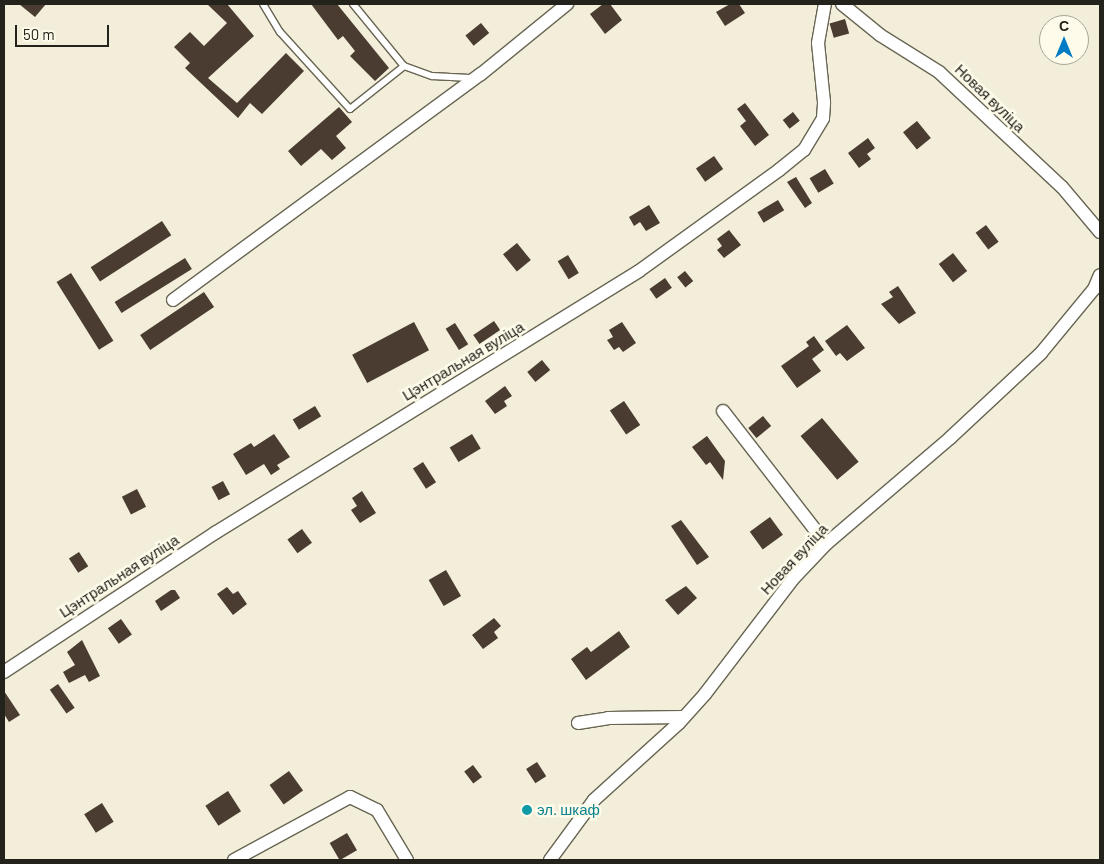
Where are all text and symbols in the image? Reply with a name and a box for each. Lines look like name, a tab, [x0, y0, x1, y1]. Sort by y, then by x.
scale bar	[18, 15, 111, 47]
north arrow	[1039, 15, 1089, 65]
text: С	[1059, 17, 1069, 34]
text: 50 m	[23, 25, 55, 43]
street label: Новая вуліца	[951, 60, 1029, 136]
street label: Цэнтральная вуліца	[399, 318, 527, 404]
street label: Новая вуліца	[757, 520, 831, 598]
street label: Цэнтральная вуліца	[56, 531, 182, 621]
place label: эл. шкаф	[537, 801, 600, 819]
marker: эл. шкаф	[521, 804, 533, 816]

